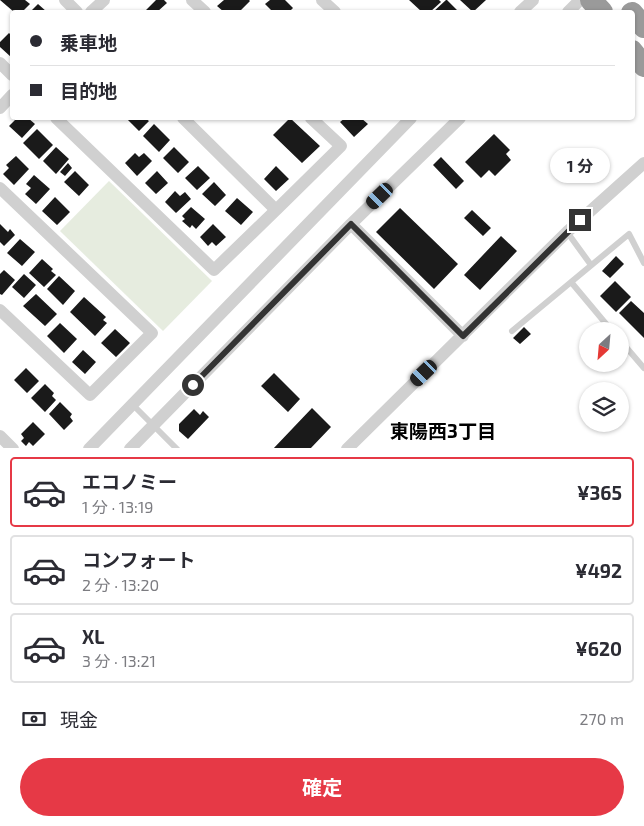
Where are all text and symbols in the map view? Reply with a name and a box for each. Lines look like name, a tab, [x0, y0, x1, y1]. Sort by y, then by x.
text: 乗車地	[60, 31, 117, 54]
text: 目的地	[60, 79, 117, 102]
callout: 1 分	[550, 148, 610, 182]
text: 1 分	[567, 156, 593, 175]
car	[363, 180, 396, 212]
route end	[569, 209, 591, 231]
north arrow	[579, 322, 629, 372]
map controls	[579, 322, 629, 432]
car	[407, 357, 440, 389]
route start	[182, 374, 204, 396]
button: layers	[579, 382, 629, 432]
district label: 東陽西3丁目	[390, 419, 496, 442]
icon: car	[22, 470, 67, 515]
text: エコノミー	[82, 470, 177, 493]
text: ¥365	[577, 481, 622, 504]
text: 1 分 · 13:19	[82, 497, 153, 516]
icon: car	[22, 548, 67, 593]
text: コンフォート	[82, 548, 195, 571]
text: ¥492	[575, 559, 622, 582]
text: 2 分 · 13:20	[82, 575, 159, 594]
text: XL	[82, 625, 104, 648]
icon: car	[22, 626, 67, 671]
text: ¥620	[575, 637, 622, 660]
text: 3 分 · 13:21	[82, 651, 156, 670]
icon: cash	[20, 705, 48, 733]
text: 現金	[60, 708, 98, 731]
text: 270 m	[580, 709, 624, 728]
button: 確定	[20, 758, 624, 816]

